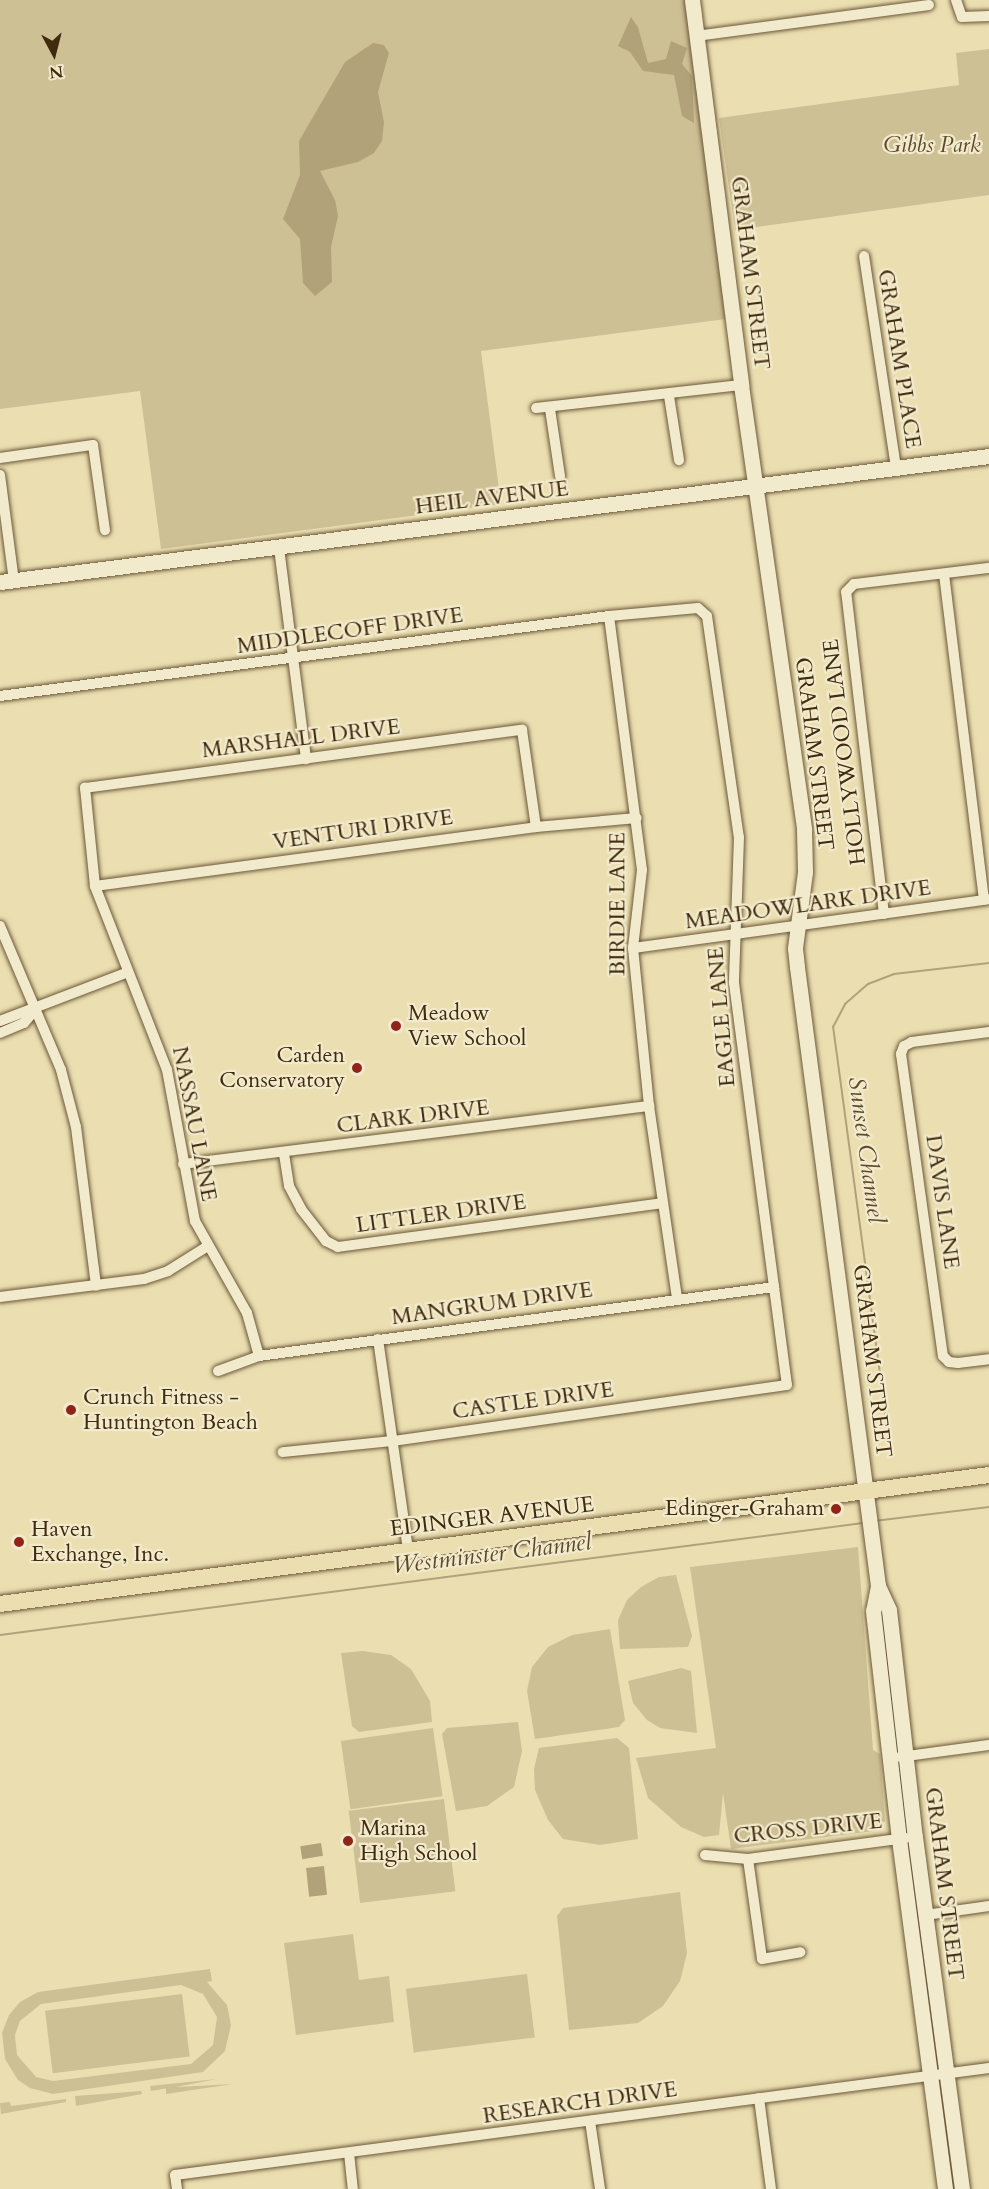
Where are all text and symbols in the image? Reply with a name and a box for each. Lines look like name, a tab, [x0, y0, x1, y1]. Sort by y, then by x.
north arrow	[24, 24, 84, 84]
text: N	[48, 60, 64, 84]
park label: Gibbs Park	[883, 133, 981, 159]
street label: GRAHAM STREET	[725, 175, 775, 371]
street label: GRAHAM PLACE	[872, 267, 926, 451]
street label: HEIL AVENUE	[414, 475, 570, 521]
street label: MIDDLECOFF DRIVE	[235, 602, 465, 660]
street label: HOLLYWOOD LANE	[818, 637, 872, 867]
street label: GRAHAM STREET	[789, 656, 839, 852]
street label: MARSHALL DRIVE	[200, 714, 402, 764]
street label: VENTURI DRIVE	[271, 804, 455, 856]
street label: BIRDIE LANE	[605, 832, 631, 976]
street label: MEADOWLARK DRIVE	[683, 875, 933, 935]
street label: EAGLE LANE	[703, 946, 741, 1088]
place label: Meadow View School	[408, 1000, 526, 1052]
marker: Meadow View School	[389, 1019, 403, 1033]
place label: Carden Conservatory	[219, 1042, 345, 1094]
street label: NASSAU LANE	[166, 1044, 222, 1204]
marker: Carden Conservatory	[350, 1061, 364, 1075]
water label: Sunset Channel	[841, 1075, 891, 1225]
street label: CLARK DRIVE	[335, 1095, 491, 1139]
street label: DAVIS LANE	[920, 1133, 964, 1271]
street label: LITTLER DRIVE	[354, 1189, 528, 1239]
street label: GRAHAM STREET	[847, 1263, 897, 1459]
street label: MANGRUM DRIVE	[390, 1277, 594, 1331]
street label: CASTLE DRIVE	[451, 1377, 615, 1425]
place label: Crunch Fitness - Huntington Beach	[83, 1384, 258, 1436]
marker: Crunch Fitness - Huntington Beach	[64, 1403, 78, 1417]
street label: EDINGER AVENUE	[388, 1491, 596, 1543]
place label: Edinger-Graham	[665, 1496, 824, 1522]
marker: Edinger-Graham	[829, 1502, 843, 1516]
place label: Haven Exchange, Inc.	[31, 1516, 169, 1568]
water label: Westminster Channel	[391, 1528, 593, 1580]
marker: Haven Exchange, Inc.	[12, 1535, 26, 1549]
street label: GRAHAM STREET	[919, 1786, 969, 1982]
street label: CROSS DRIVE	[732, 1808, 884, 1850]
place label: Marina High School	[360, 1815, 477, 1867]
marker: Marina High School	[341, 1834, 355, 1848]
street label: RESEARCH DRIVE	[481, 2076, 679, 2130]

